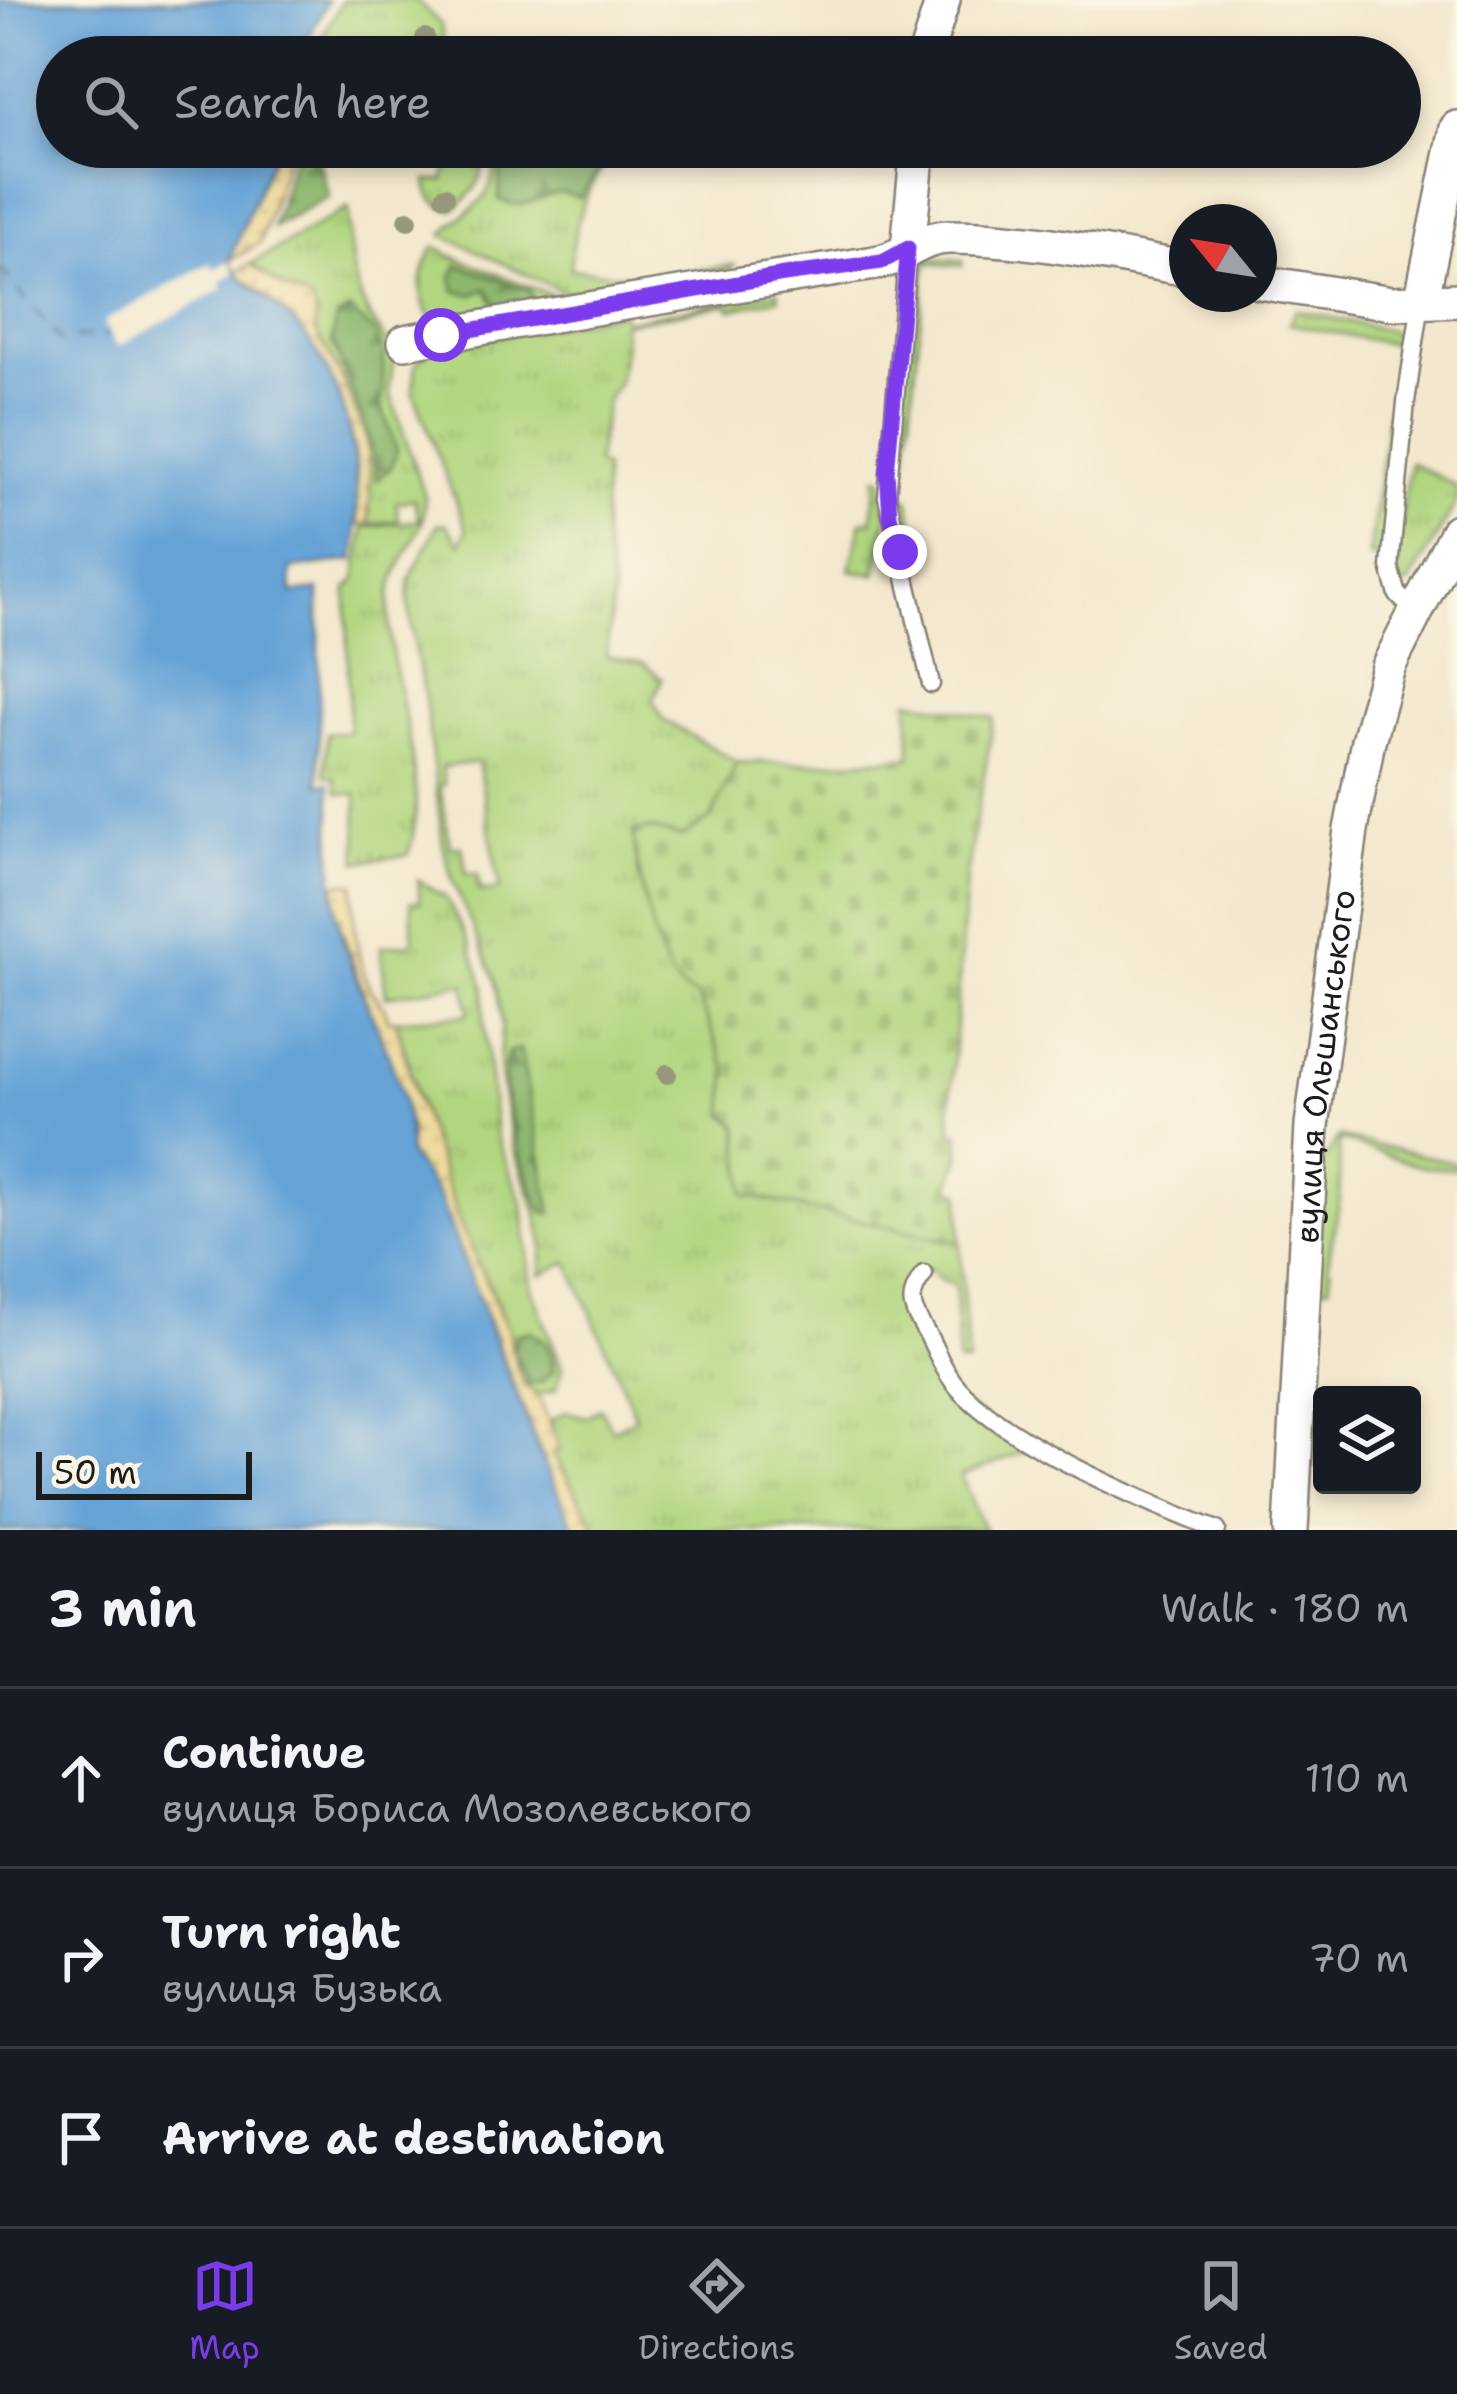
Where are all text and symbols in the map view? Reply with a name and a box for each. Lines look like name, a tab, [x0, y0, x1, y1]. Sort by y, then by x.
search box	[36, 36, 1421, 168]
icon: search	[78, 69, 144, 135]
text: Search here	[174, 72, 431, 132]
north arrow	[1169, 204, 1277, 312]
route start	[414, 308, 468, 362]
route end	[873, 525, 927, 579]
street label: вулиця Ольшанського	[1284, 887, 1366, 1244]
map controls	[1313, 1386, 1421, 1494]
button: layers	[1313, 1386, 1421, 1494]
scale bar	[36, 1446, 252, 1499]
text: 50 m	[54, 1450, 137, 1495]
text: 3 min	[48, 1574, 197, 1642]
text: Walk · 180 m	[1161, 1582, 1409, 1634]
text: Continue	[162, 1722, 366, 1782]
icon: ahead	[48, 1745, 114, 1811]
text: 110 m	[1305, 1752, 1409, 1804]
text: вулиця Бориса Мозолевського	[162, 1782, 752, 1834]
text: Turn right	[162, 1902, 401, 1962]
icon: right	[48, 1925, 114, 1991]
text: 70 m	[1308, 1932, 1409, 1984]
text: вулиця Бузька	[162, 1962, 442, 2014]
icon: arrive	[48, 2105, 114, 2171]
text: Arrive at destination	[162, 2108, 665, 2168]
tab: Map	[189, 2253, 260, 2370]
tab: Directions	[638, 2253, 796, 2370]
tab: Saved	[1174, 2253, 1268, 2370]

